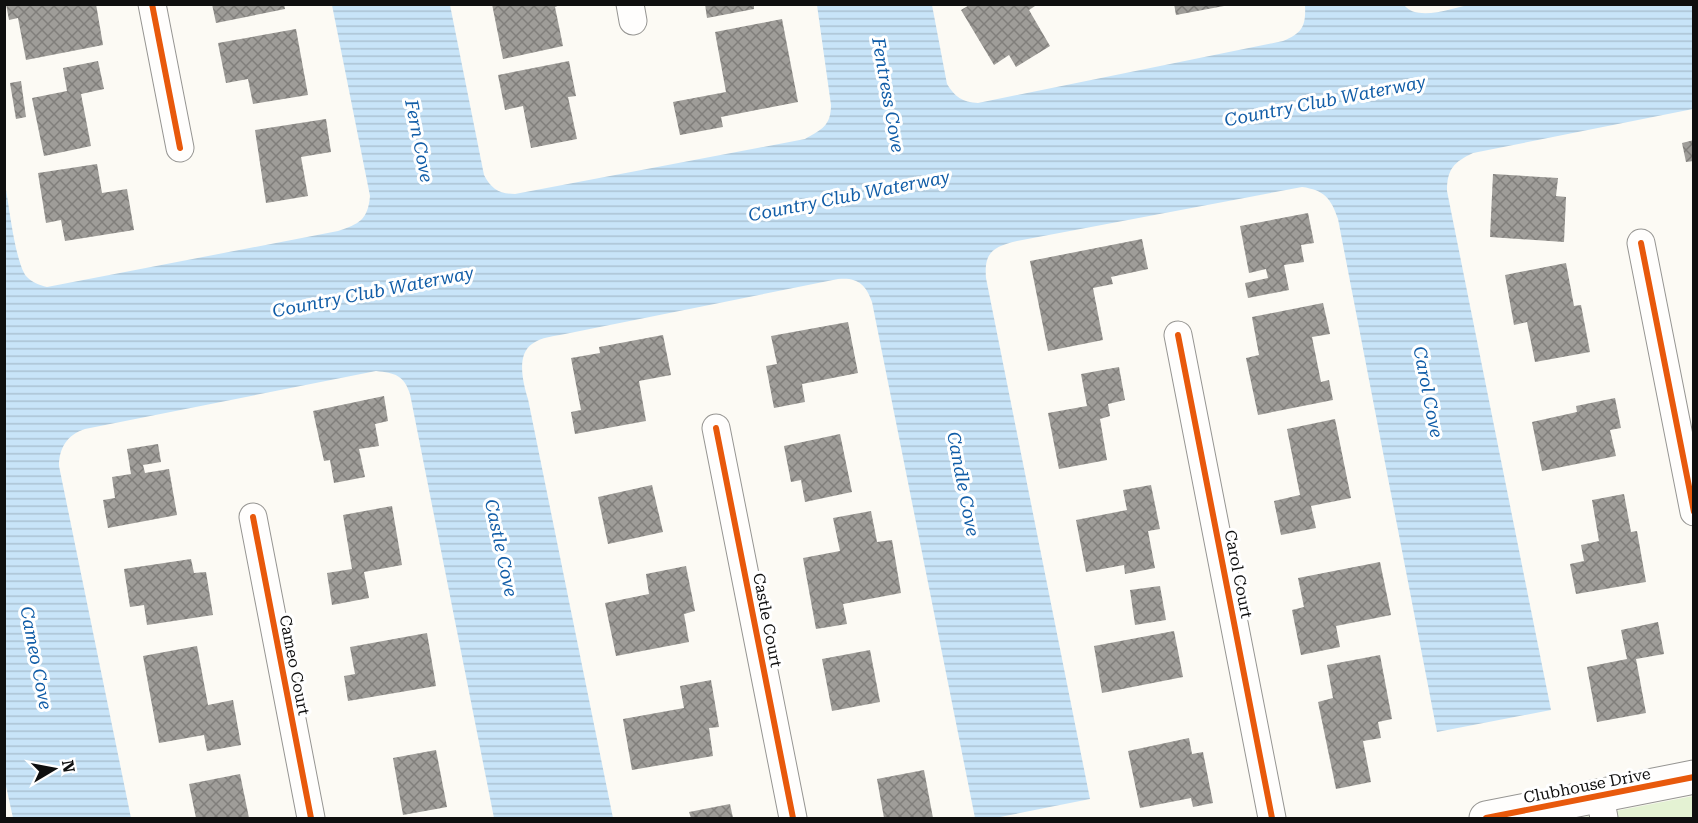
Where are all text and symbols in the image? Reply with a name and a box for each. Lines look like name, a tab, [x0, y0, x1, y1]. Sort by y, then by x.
water label: Fentress Cove	[868, 35, 909, 154]
water label: Country Club Waterway	[1223, 71, 1428, 130]
water label: Fern Cove	[401, 97, 438, 184]
water label: Country Club Waterway	[747, 166, 952, 225]
water label: Country Club Waterway	[271, 262, 476, 321]
water label: Carol Cove	[1409, 345, 1448, 439]
water label: Candle Cove	[943, 430, 984, 538]
water label: Castle Cove	[481, 497, 522, 598]
street label: Carol Court	[1221, 528, 1256, 620]
street label: Castle Court	[749, 571, 786, 669]
water label: Cameo Cove	[16, 605, 57, 711]
street label: Cameo Court	[275, 613, 314, 717]
north arrow	[24, 739, 84, 799]
text: N	[58, 759, 79, 774]
street label: Clubhouse Drive	[1522, 764, 1652, 807]

